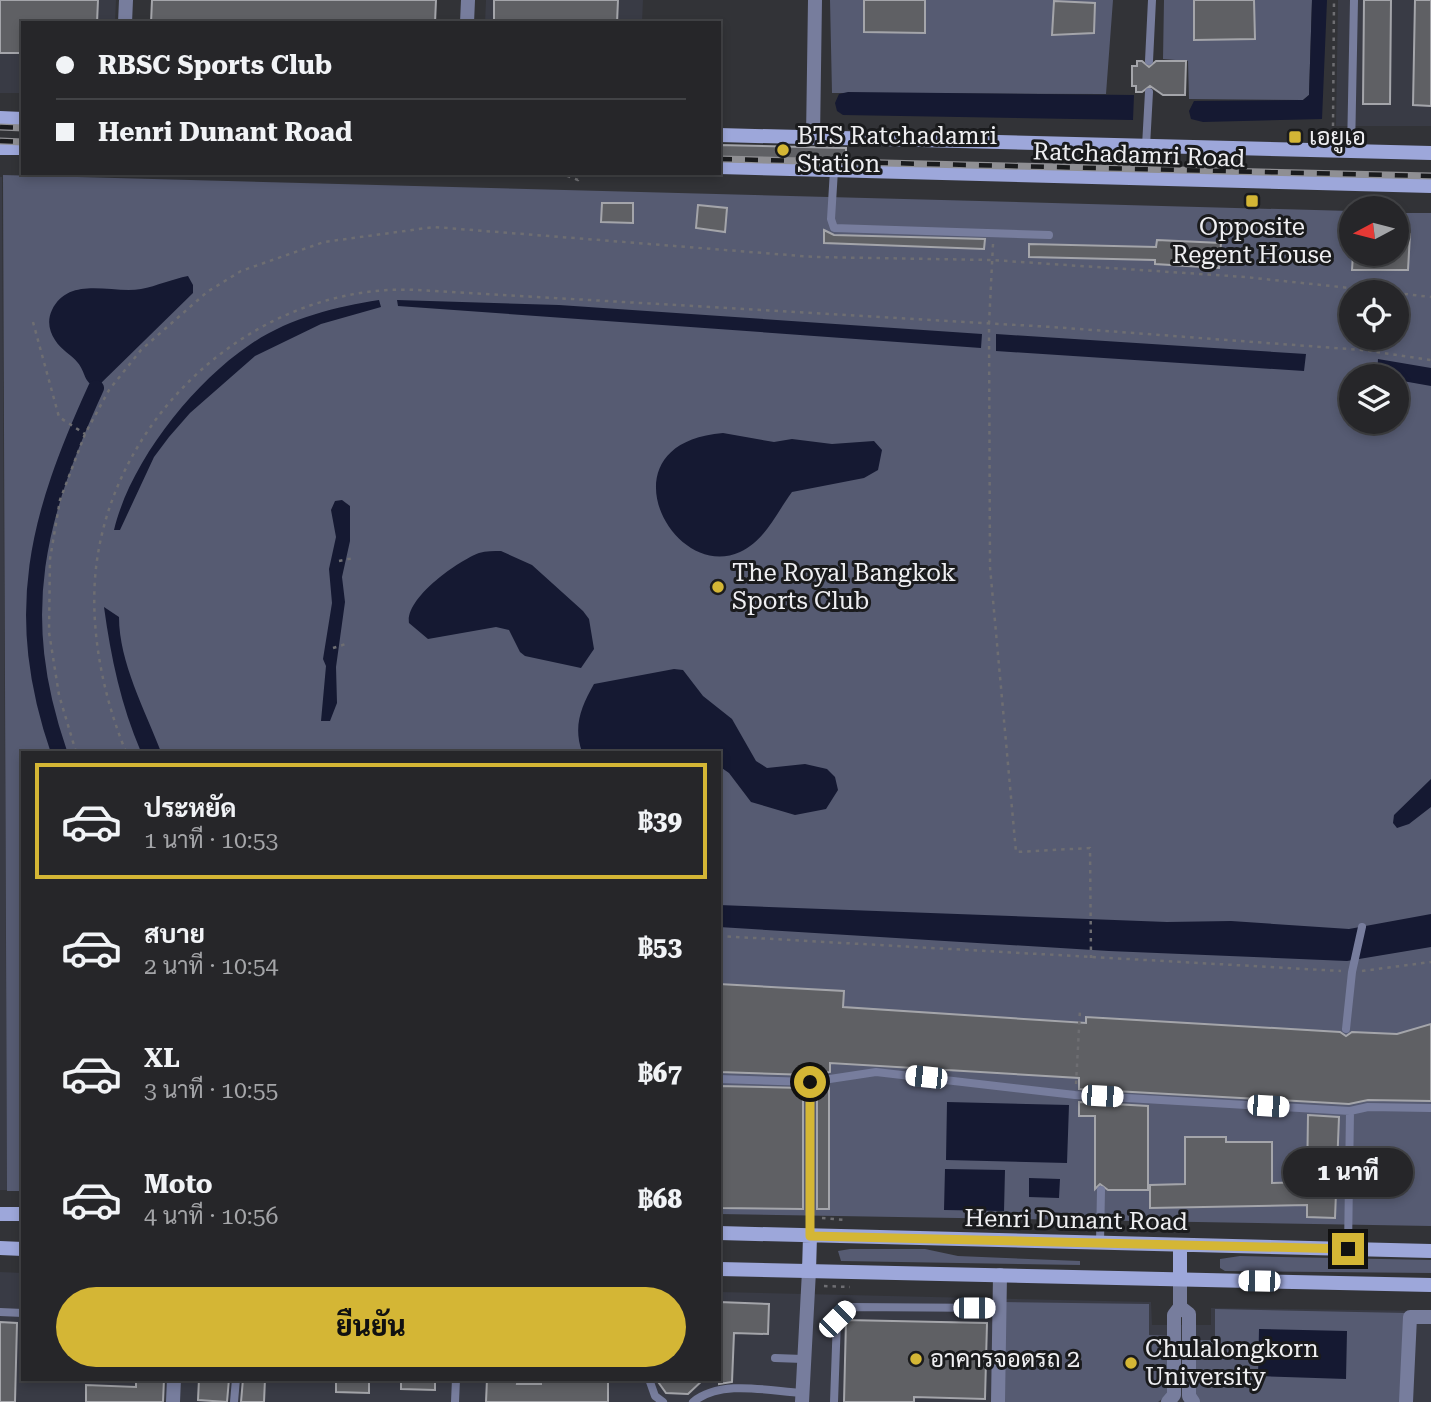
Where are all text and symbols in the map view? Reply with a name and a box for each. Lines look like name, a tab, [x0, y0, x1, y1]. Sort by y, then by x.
text: RBSC Sports Club	[98, 50, 332, 80]
text: Henri Dunant Road	[98, 117, 352, 147]
place label: BTS Ratchadamri Station	[797, 122, 998, 178]
place label: เอยูเอ	[1309, 123, 1366, 154]
marker: เอยูเอ	[1287, 129, 1303, 145]
street label: Ratchadamri Road	[1032, 137, 1246, 173]
marker: BTS Ratchadamri Station	[775, 142, 791, 158]
marker: Opposite Regent House	[1244, 193, 1260, 209]
north arrow	[1339, 196, 1409, 266]
map controls	[1339, 196, 1409, 434]
place label: Opposite Regent House	[1172, 213, 1332, 269]
button: locate	[1339, 280, 1409, 350]
button: layers	[1339, 364, 1409, 434]
place label: The Royal Bangkok Sports Club	[732, 559, 956, 615]
marker: The Royal Bangkok Sports Club	[710, 579, 726, 595]
icon: car	[60, 790, 123, 853]
text: ประหยัด	[144, 793, 237, 823]
text: ฿39	[638, 806, 682, 836]
text: 1 นาที · 10:53	[144, 827, 279, 854]
icon: car	[60, 916, 123, 979]
text: สบาย	[144, 919, 205, 949]
text: ฿53	[638, 932, 682, 962]
text: 2 นาที · 10:54	[144, 953, 279, 980]
icon: car	[60, 1042, 123, 1105]
text: XL	[144, 1043, 180, 1073]
text: ฿67	[638, 1058, 682, 1088]
car	[905, 1064, 948, 1090]
route start	[794, 1066, 826, 1098]
text: 3 นาที · 10:55	[144, 1077, 279, 1104]
car	[1081, 1084, 1124, 1108]
car	[1247, 1094, 1290, 1118]
callout: 1 นาที	[1283, 1148, 1413, 1196]
text: 1 นาที	[1317, 1159, 1379, 1186]
icon: car	[60, 1168, 123, 1231]
text: Moto	[144, 1169, 213, 1199]
text: ฿68	[638, 1184, 682, 1214]
text: 4 นาที · 10:56	[144, 1203, 279, 1230]
street label: Henri Dunant Road	[964, 1204, 1188, 1236]
route end	[1332, 1233, 1364, 1265]
car	[1238, 1270, 1281, 1292]
button: ยืนยัน	[56, 1287, 686, 1367]
car	[815, 1297, 860, 1341]
car	[954, 1298, 996, 1319]
place label: Chulalongkorn University	[1145, 1335, 1319, 1391]
place label: อาคารจอดรถ 2	[930, 1345, 1080, 1373]
marker: อาคารจอดรถ 2	[908, 1351, 924, 1367]
marker: Chulalongkorn University	[1123, 1355, 1139, 1371]

